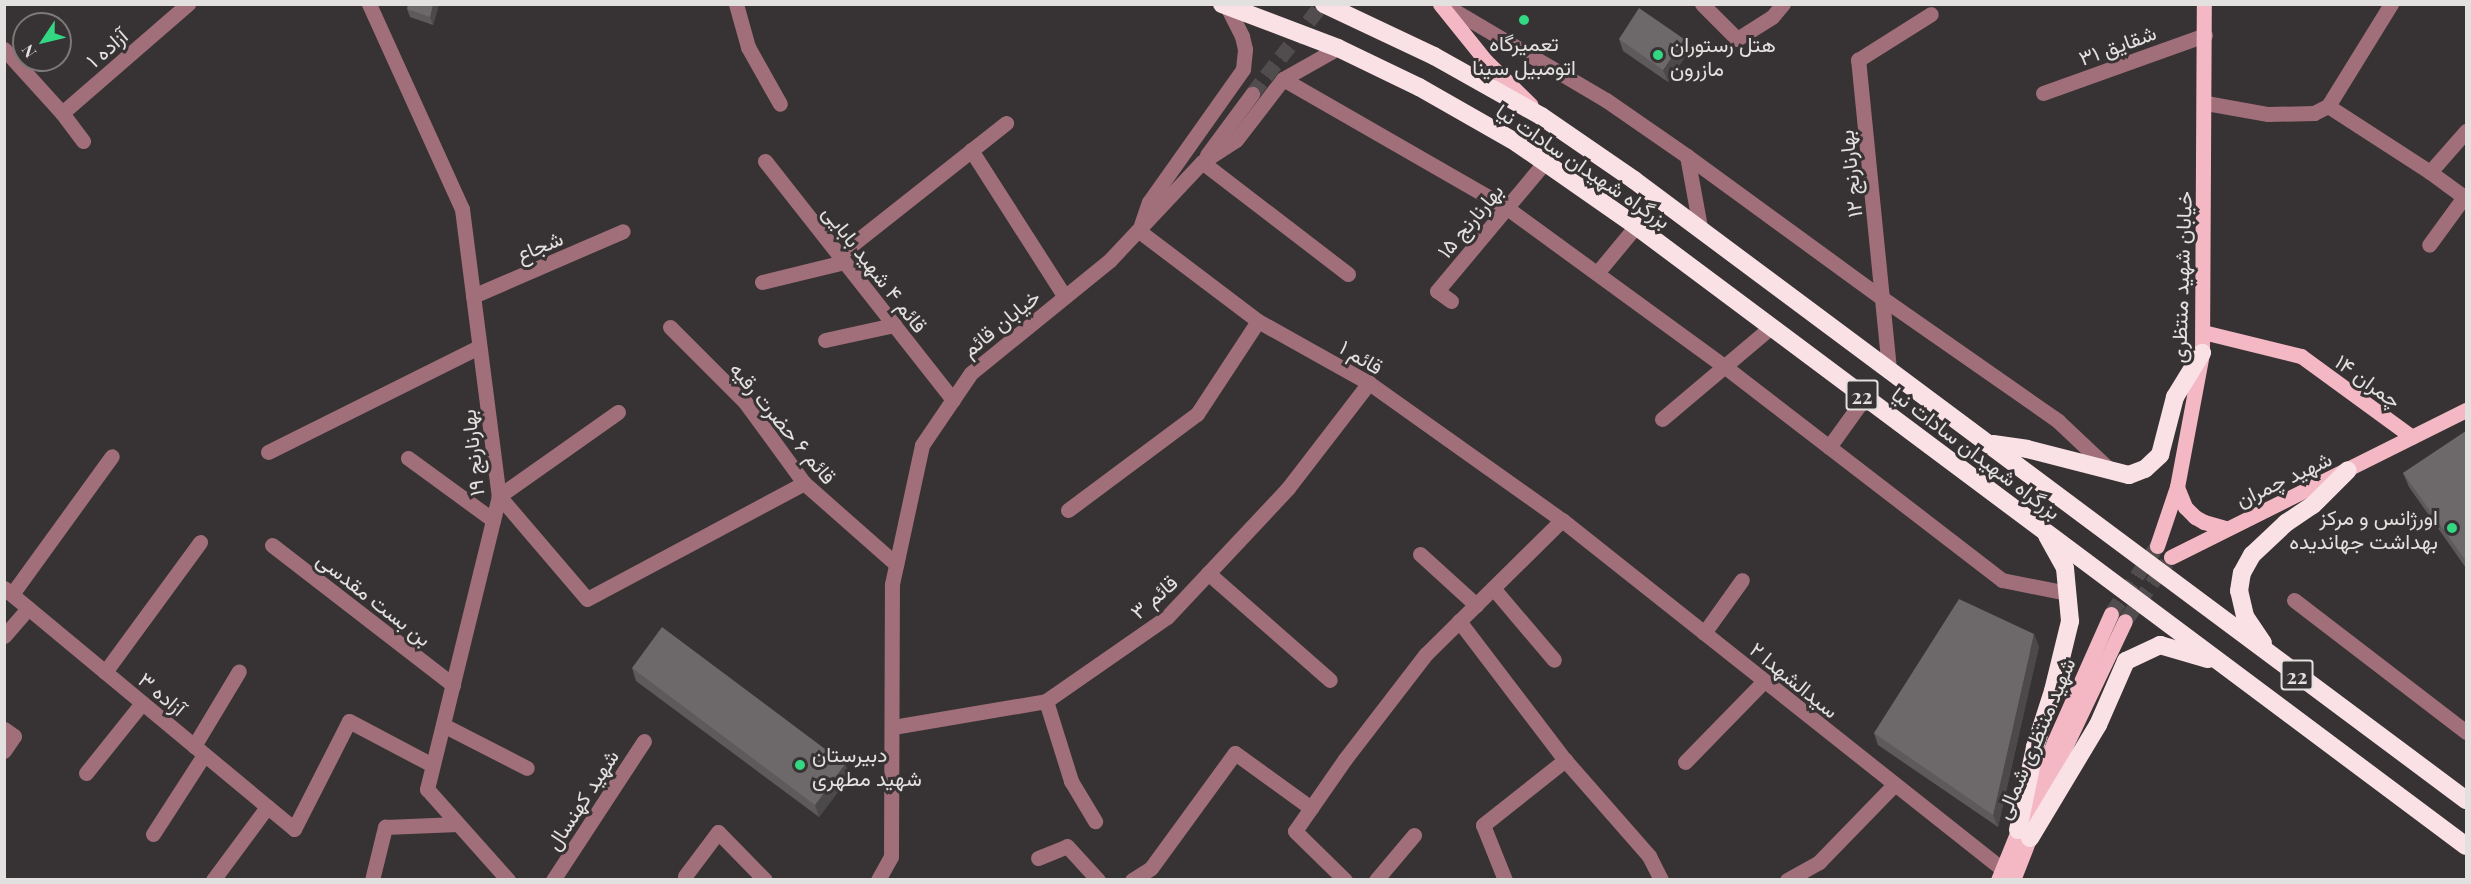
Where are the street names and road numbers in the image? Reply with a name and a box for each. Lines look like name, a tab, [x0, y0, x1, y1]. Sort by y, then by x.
street label: شقایق ۳۱	[2075, 18, 2159, 70]
street label: آزاده ۱	[80, 22, 132, 72]
street label: بزرگراه شهیدان سادات نیا	[1492, 97, 1676, 233]
street label: بهارنارنج ۱۲	[1832, 129, 1866, 219]
street label: بهارنارنج ۱۵	[1431, 178, 1507, 262]
street label: خیابان شهید منتظری	[2164, 190, 2196, 364]
street label: قائم ۴ شهید بابایی	[818, 199, 934, 337]
street label: شجاع	[512, 224, 566, 266]
street label: خیابان قائم	[956, 283, 1044, 361]
street label: قائم ۱	[1336, 333, 1388, 379]
street label: چمران ۱۴	[2331, 348, 2407, 412]
street label: قائم ۶ حضرت رقیه	[726, 356, 842, 488]
road number: 22	[1846, 378, 1878, 412]
street label: بزرگراه شهیدان سادات نیا	[1888, 380, 2066, 524]
street label: بهارنارنج ۱۹	[454, 408, 488, 498]
street label: شهید چمران	[2231, 445, 2335, 511]
street label: بن بست مقدسی	[313, 546, 437, 650]
street label: قائم ۳	[1124, 569, 1182, 623]
street label: سیدالشهدا ۲	[1746, 636, 1844, 722]
street label: شهید منتظری شمالی	[1989, 653, 2079, 823]
road number: 22	[2280, 658, 2314, 692]
street label: آزاده ۳	[134, 666, 192, 720]
street label: شهید کهنسال	[539, 744, 623, 854]

